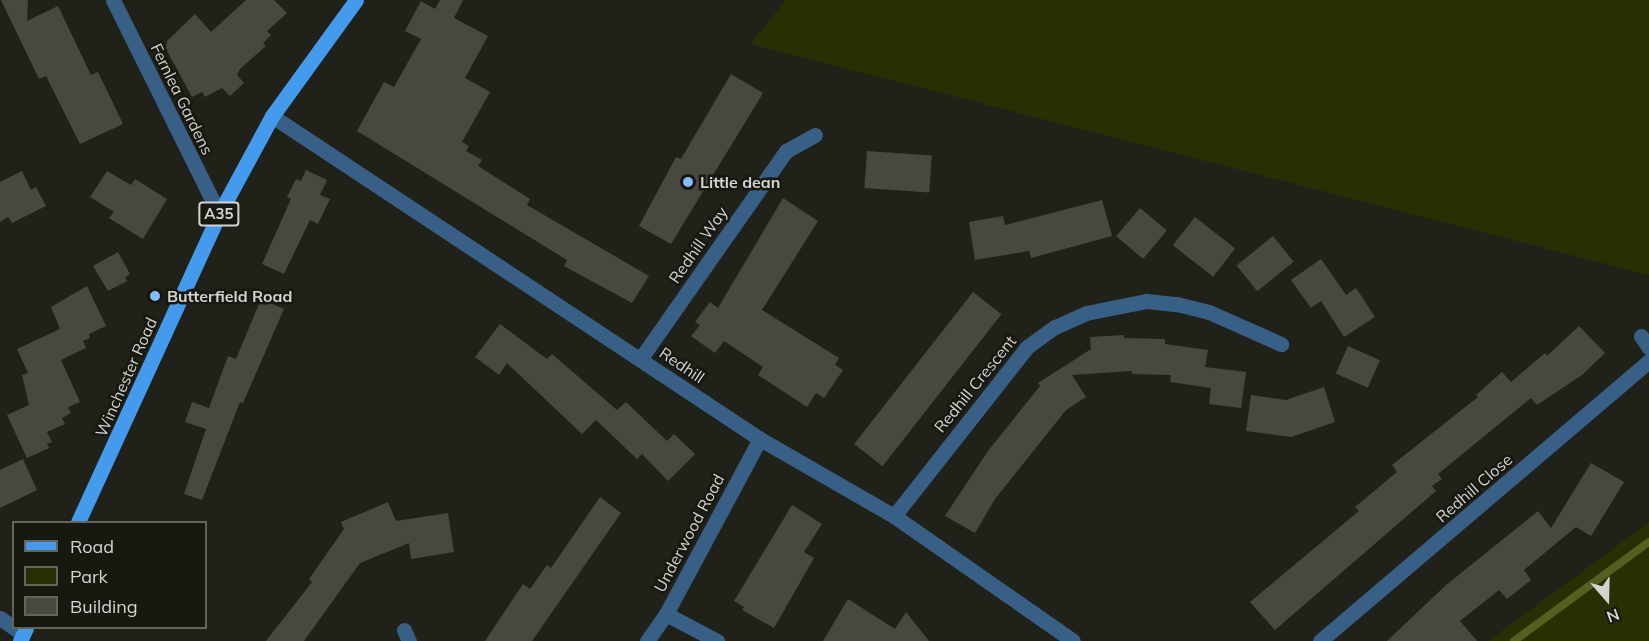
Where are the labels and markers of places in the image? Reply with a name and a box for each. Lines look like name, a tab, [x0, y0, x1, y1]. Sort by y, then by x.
place label: Little dean	[700, 172, 780, 192]
marker: Little dean	[681, 175, 695, 189]
place label: Butterfield Road	[167, 286, 292, 306]
marker: Butterfield Road	[148, 289, 162, 303]

